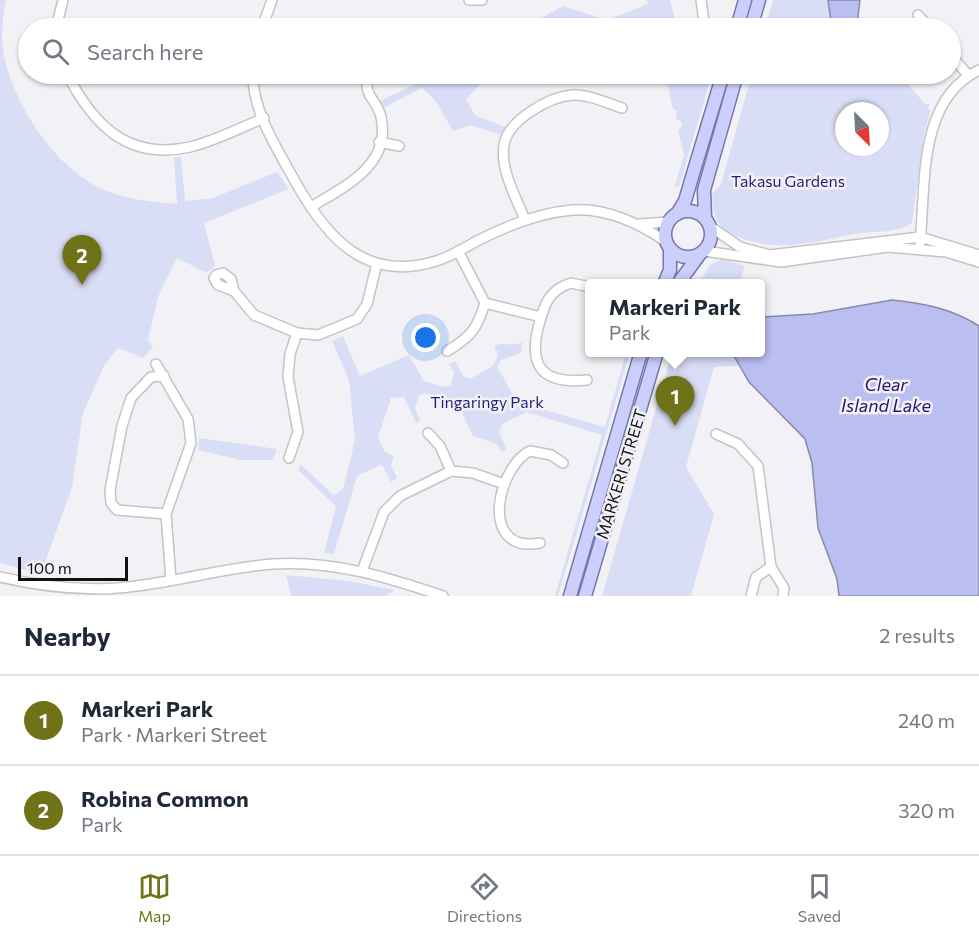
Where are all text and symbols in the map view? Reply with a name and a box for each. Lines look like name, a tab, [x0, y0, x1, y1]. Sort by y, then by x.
search box	[18, 18, 961, 84]
icon: search	[39, 35, 72, 68]
text: Search here	[87, 38, 203, 65]
north arrow	[835, 102, 889, 156]
park label: Takasu Gardens	[731, 171, 845, 190]
pin: 2	[62, 236, 101, 285]
popup	[585, 279, 765, 357]
text: Markeri Park	[609, 293, 741, 320]
text: Park	[609, 320, 651, 344]
your location	[411, 323, 440, 352]
water label: Clear Island Lake	[841, 373, 931, 416]
pin: 1	[656, 376, 694, 426]
park label: Tingaringy Park	[430, 392, 544, 411]
street label: MARKERI STREET	[592, 407, 649, 541]
scale bar	[18, 554, 128, 582]
text: 100 m	[27, 558, 72, 577]
text: Nearby	[24, 620, 111, 651]
text: 2 results	[879, 623, 955, 647]
text: Markeri Park	[81, 695, 213, 722]
text: 1	[39, 708, 48, 732]
text: 240 m	[898, 708, 955, 732]
text: Park · Markeri Street	[81, 722, 267, 746]
text: Robina Common	[81, 785, 249, 812]
text: 2	[38, 798, 49, 822]
text: 320 m	[898, 798, 955, 822]
text: Park	[81, 812, 123, 836]
tab: Map	[138, 870, 171, 925]
tab: Directions	[447, 870, 522, 925]
tab: Saved	[798, 870, 841, 925]

